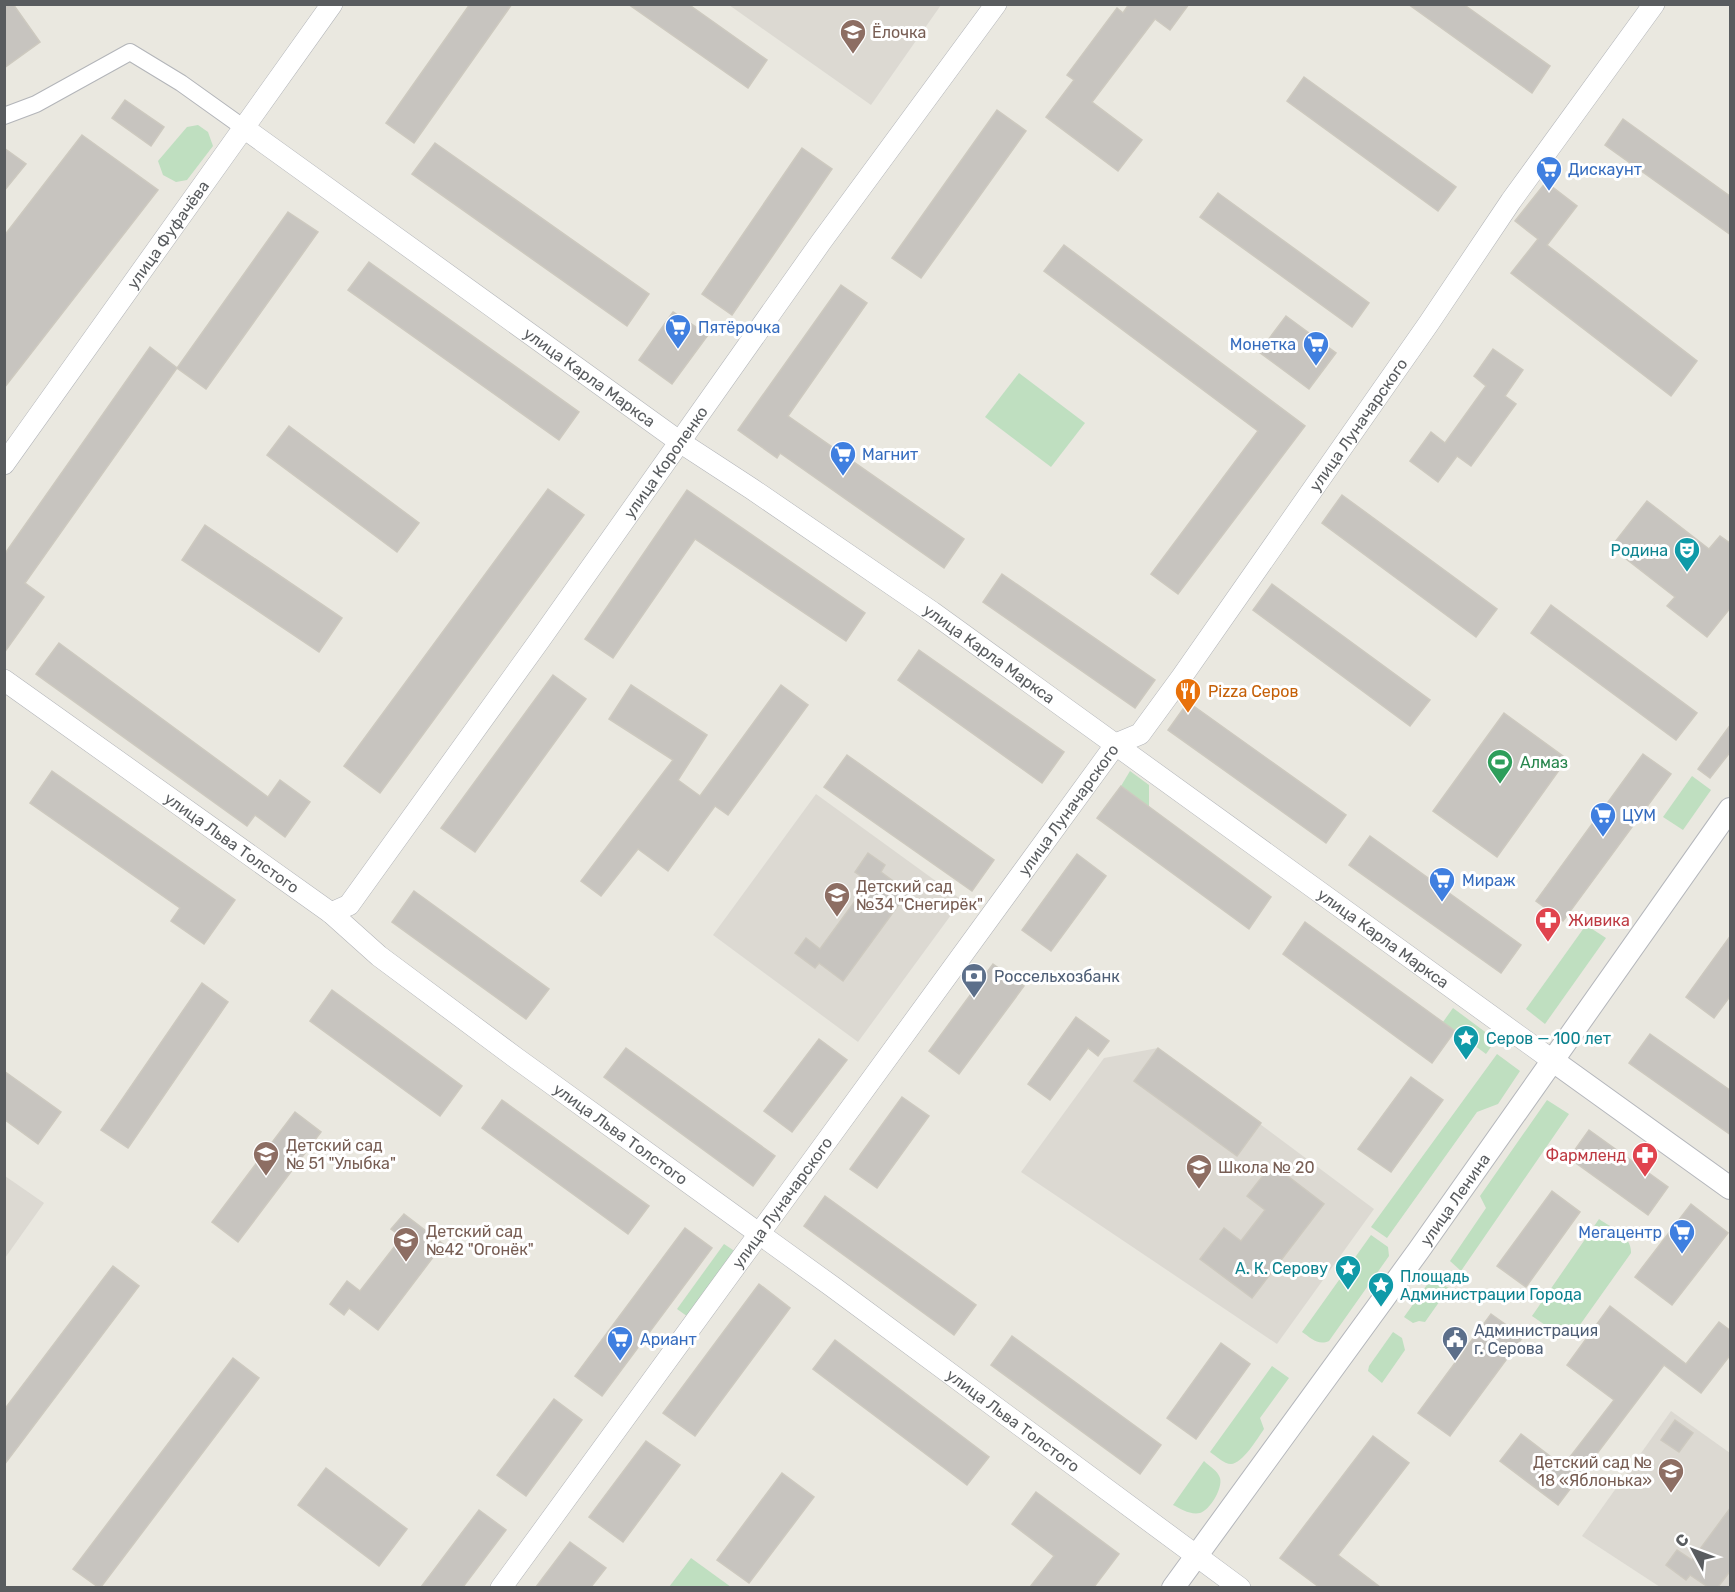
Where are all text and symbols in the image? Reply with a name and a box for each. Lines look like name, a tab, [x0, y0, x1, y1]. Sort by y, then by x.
school or university icon: Ёлочка	[838, 17, 868, 55]
place label: Ёлочка	[872, 23, 926, 42]
supermarket icon: Дискаунт	[1534, 154, 1564, 192]
place label: Дискаунт	[1568, 160, 1642, 179]
street label: улица Фуфачёва	[123, 177, 213, 292]
supermarket icon: Пятёрочка	[663, 312, 693, 350]
place label: Пятёрочка	[698, 318, 780, 337]
street label: улица Карла Маркса	[520, 323, 659, 431]
supermarket icon: Монетка	[1301, 329, 1331, 367]
place label: Монетка	[1230, 335, 1296, 354]
street label: улица Луначарского	[1305, 354, 1411, 495]
street label: улица Короленко	[619, 402, 712, 522]
supermarket icon: Магнит	[828, 439, 858, 477]
place label: Магнит	[862, 445, 918, 464]
theatre icon: Родина	[1672, 535, 1702, 573]
place label: Родина	[1611, 541, 1668, 560]
street label: улица Карла Маркса	[920, 600, 1059, 707]
restaurant icon: Pizza Серов	[1173, 676, 1203, 714]
place label: Pizza Серов	[1208, 682, 1299, 701]
street label: улица Луначарского	[1014, 740, 1122, 879]
sports icon: Алмаз	[1485, 747, 1515, 785]
place label: Алмаз	[1520, 753, 1568, 772]
street label: улица Льва Толстого	[161, 788, 303, 897]
supermarket icon: ЦУМ	[1588, 800, 1618, 838]
place label: ЦУМ	[1622, 806, 1656, 825]
supermarket icon: Мираж	[1427, 865, 1457, 903]
place label: Мираж	[1462, 871, 1516, 890]
place label: Детский сад №34 "Снегирёк"	[856, 877, 983, 914]
school or university icon: Детский сад №34 "Снегирёк"	[822, 880, 852, 918]
street label: улица Карла Маркса	[1314, 884, 1453, 992]
pharmacy icon: Живика	[1533, 905, 1563, 943]
place label: Живика	[1568, 911, 1630, 930]
bank icon: Россельхозбанк	[959, 961, 989, 999]
place label: Россельхозбанк	[994, 967, 1120, 986]
place icon: Серов — 100 лет	[1451, 1023, 1481, 1061]
place label: Серов — 100 лет	[1486, 1029, 1611, 1048]
street label: улица Льва Толстого	[550, 1079, 691, 1188]
street label: улица Луначарского	[728, 1133, 836, 1272]
place label: Детский сад № 51 "Улыбка"	[286, 1136, 396, 1173]
school or university icon: Детский сад № 51 "Улыбка"	[251, 1139, 281, 1177]
pharmacy icon: Фармленд	[1630, 1140, 1660, 1178]
place label: Фармленд	[1545, 1146, 1626, 1165]
street label: улица Ленина	[1416, 1150, 1494, 1249]
school or university icon: Школа № 20	[1184, 1152, 1214, 1190]
place label: Школа № 20	[1218, 1158, 1315, 1177]
supermarket icon: Мегацентр	[1667, 1217, 1697, 1255]
place label: Детский сад №42 "Огонёк"	[426, 1222, 534, 1259]
place label: Мегацентр	[1578, 1223, 1662, 1242]
school or university icon: Детский сад №42 "Огонёк"	[391, 1225, 421, 1263]
place icon: А. К. Серову	[1333, 1253, 1363, 1291]
place label: А. К. Серову	[1235, 1259, 1328, 1278]
place label: Площадь Администрации Города	[1400, 1267, 1582, 1304]
place icon: Площадь Администрации Города	[1366, 1270, 1396, 1308]
place label: Администрация г. Серова	[1474, 1321, 1598, 1358]
supermarket icon: Ариант	[605, 1324, 635, 1362]
public building icon: Администрация г. Серова	[1440, 1324, 1470, 1362]
place label: Ариант	[640, 1330, 697, 1349]
street label: улица Льва Толстого	[943, 1365, 1084, 1476]
place label: Детский сад № 18 «Яблонька»	[1533, 1453, 1652, 1490]
school or university icon: Детский сад № 18 «Яблонька»	[1656, 1456, 1686, 1494]
north arrow	[1663, 1520, 1723, 1580]
text: С	[1671, 1530, 1693, 1551]

